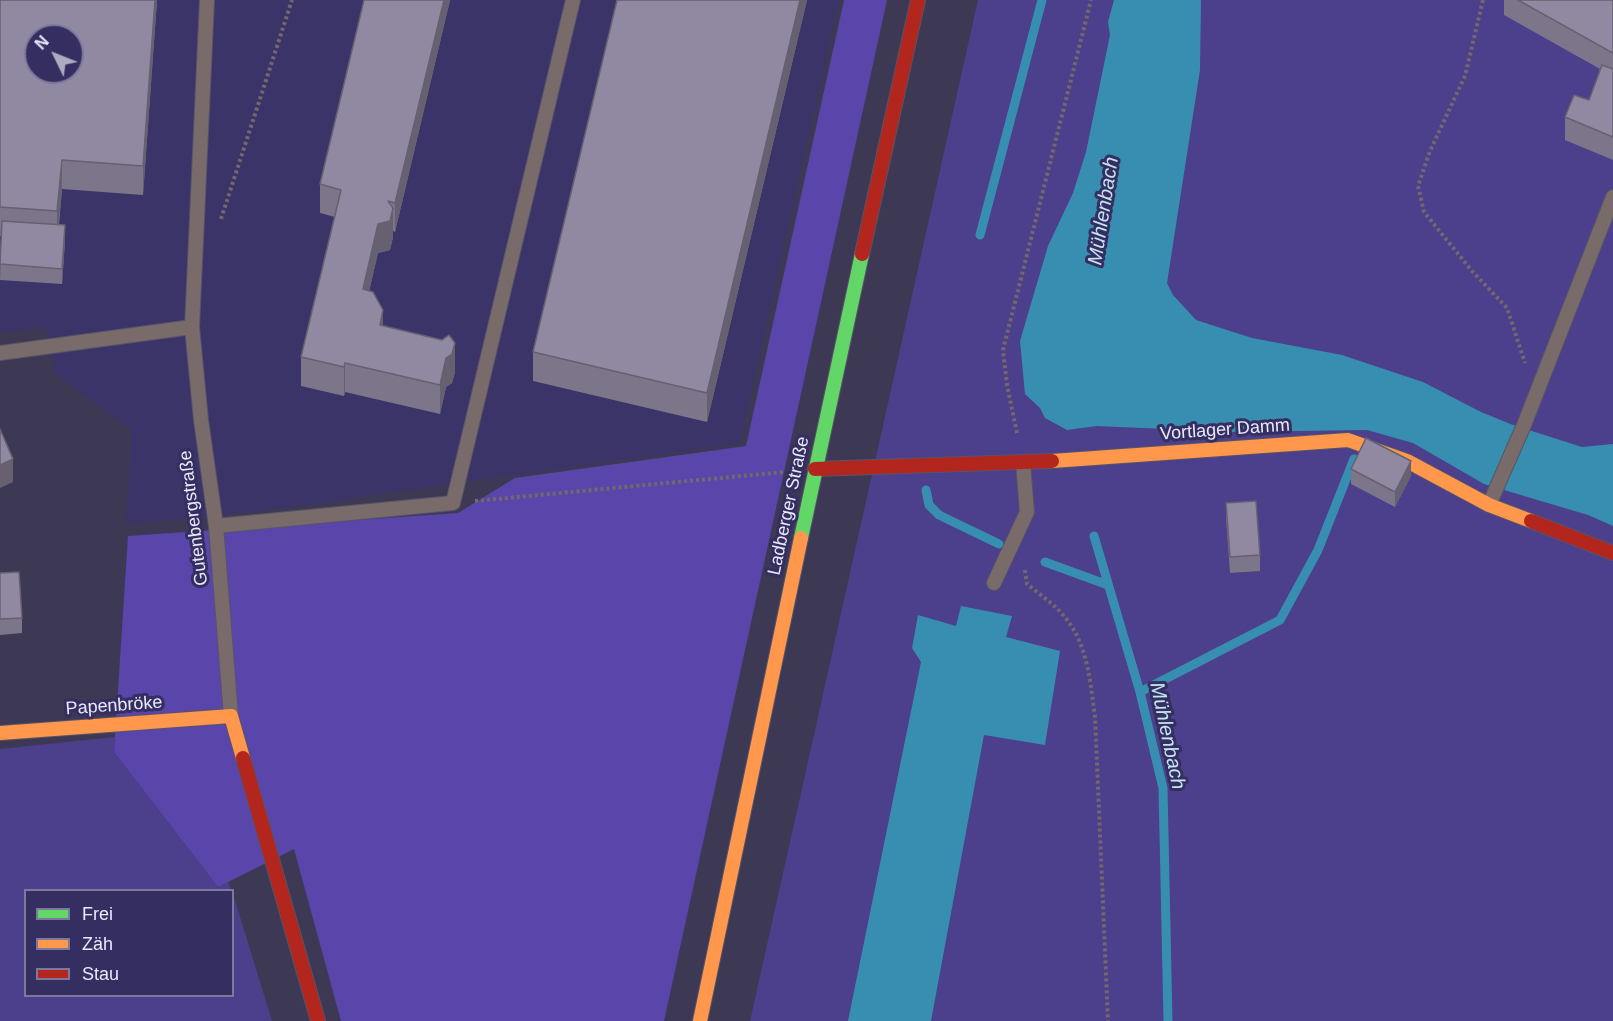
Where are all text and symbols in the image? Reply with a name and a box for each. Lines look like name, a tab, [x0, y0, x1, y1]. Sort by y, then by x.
north arrow	[24, 24, 84, 84]
text: N	[32, 33, 52, 53]
water label: Mühlenbach	[1084, 155, 1124, 267]
street label: Vortlager Damm	[1159, 415, 1291, 445]
street label: Ladberger Straße	[764, 435, 814, 577]
street label: Gutenbergstraße	[175, 449, 213, 587]
water label: Mühlenbach	[1144, 680, 1190, 792]
street label: Papenbröke	[65, 692, 163, 720]
legend	[24, 889, 234, 997]
text: Frei	[82, 904, 113, 924]
text: Zäh	[82, 934, 113, 954]
text: Stau	[82, 964, 119, 984]

